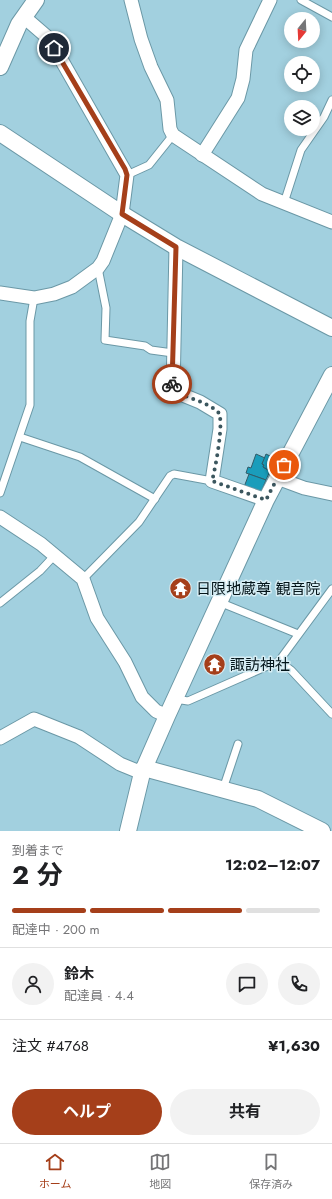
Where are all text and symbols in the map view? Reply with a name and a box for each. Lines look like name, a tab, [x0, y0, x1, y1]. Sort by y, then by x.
north arrow	[284, 12, 320, 48]
map controls	[284, 12, 320, 136]
pin	[37, 31, 71, 65]
icon: home	[43, 37, 65, 59]
button: locate	[284, 56, 320, 92]
button: layers	[284, 100, 320, 136]
courier	[152, 364, 192, 404]
icon: bike	[161, 373, 183, 395]
pin	[267, 448, 301, 482]
icon: bag	[273, 454, 295, 476]
temple icon: 日限地蔵尊 観音院	[167, 576, 193, 602]
place label: 日限地蔵尊 観音院	[196, 578, 321, 600]
temple icon: 諏訪神社	[202, 652, 228, 678]
place label: 諏訪神社	[230, 654, 290, 676]
text: 到着まで	[12, 841, 64, 860]
text: 12:02–12:07	[225, 854, 320, 876]
text: 2 分	[12, 856, 63, 894]
text: 配達中 · 200 m	[12, 920, 100, 939]
button: person	[12, 963, 54, 1005]
text: 鈴木	[64, 963, 94, 985]
button: chat	[226, 963, 268, 1005]
button: phone	[278, 963, 320, 1005]
text: 配達員 · 4.4	[64, 986, 134, 1005]
text: 注文 #4768	[12, 1035, 89, 1057]
text: ¥1,630	[268, 1035, 320, 1057]
button: ヘルプ	[12, 1089, 162, 1135]
button: 共有	[170, 1089, 320, 1135]
tab: ホーム	[39, 1151, 72, 1192]
tab: 地図	[149, 1151, 171, 1192]
tab: 保存済み	[249, 1151, 293, 1192]

